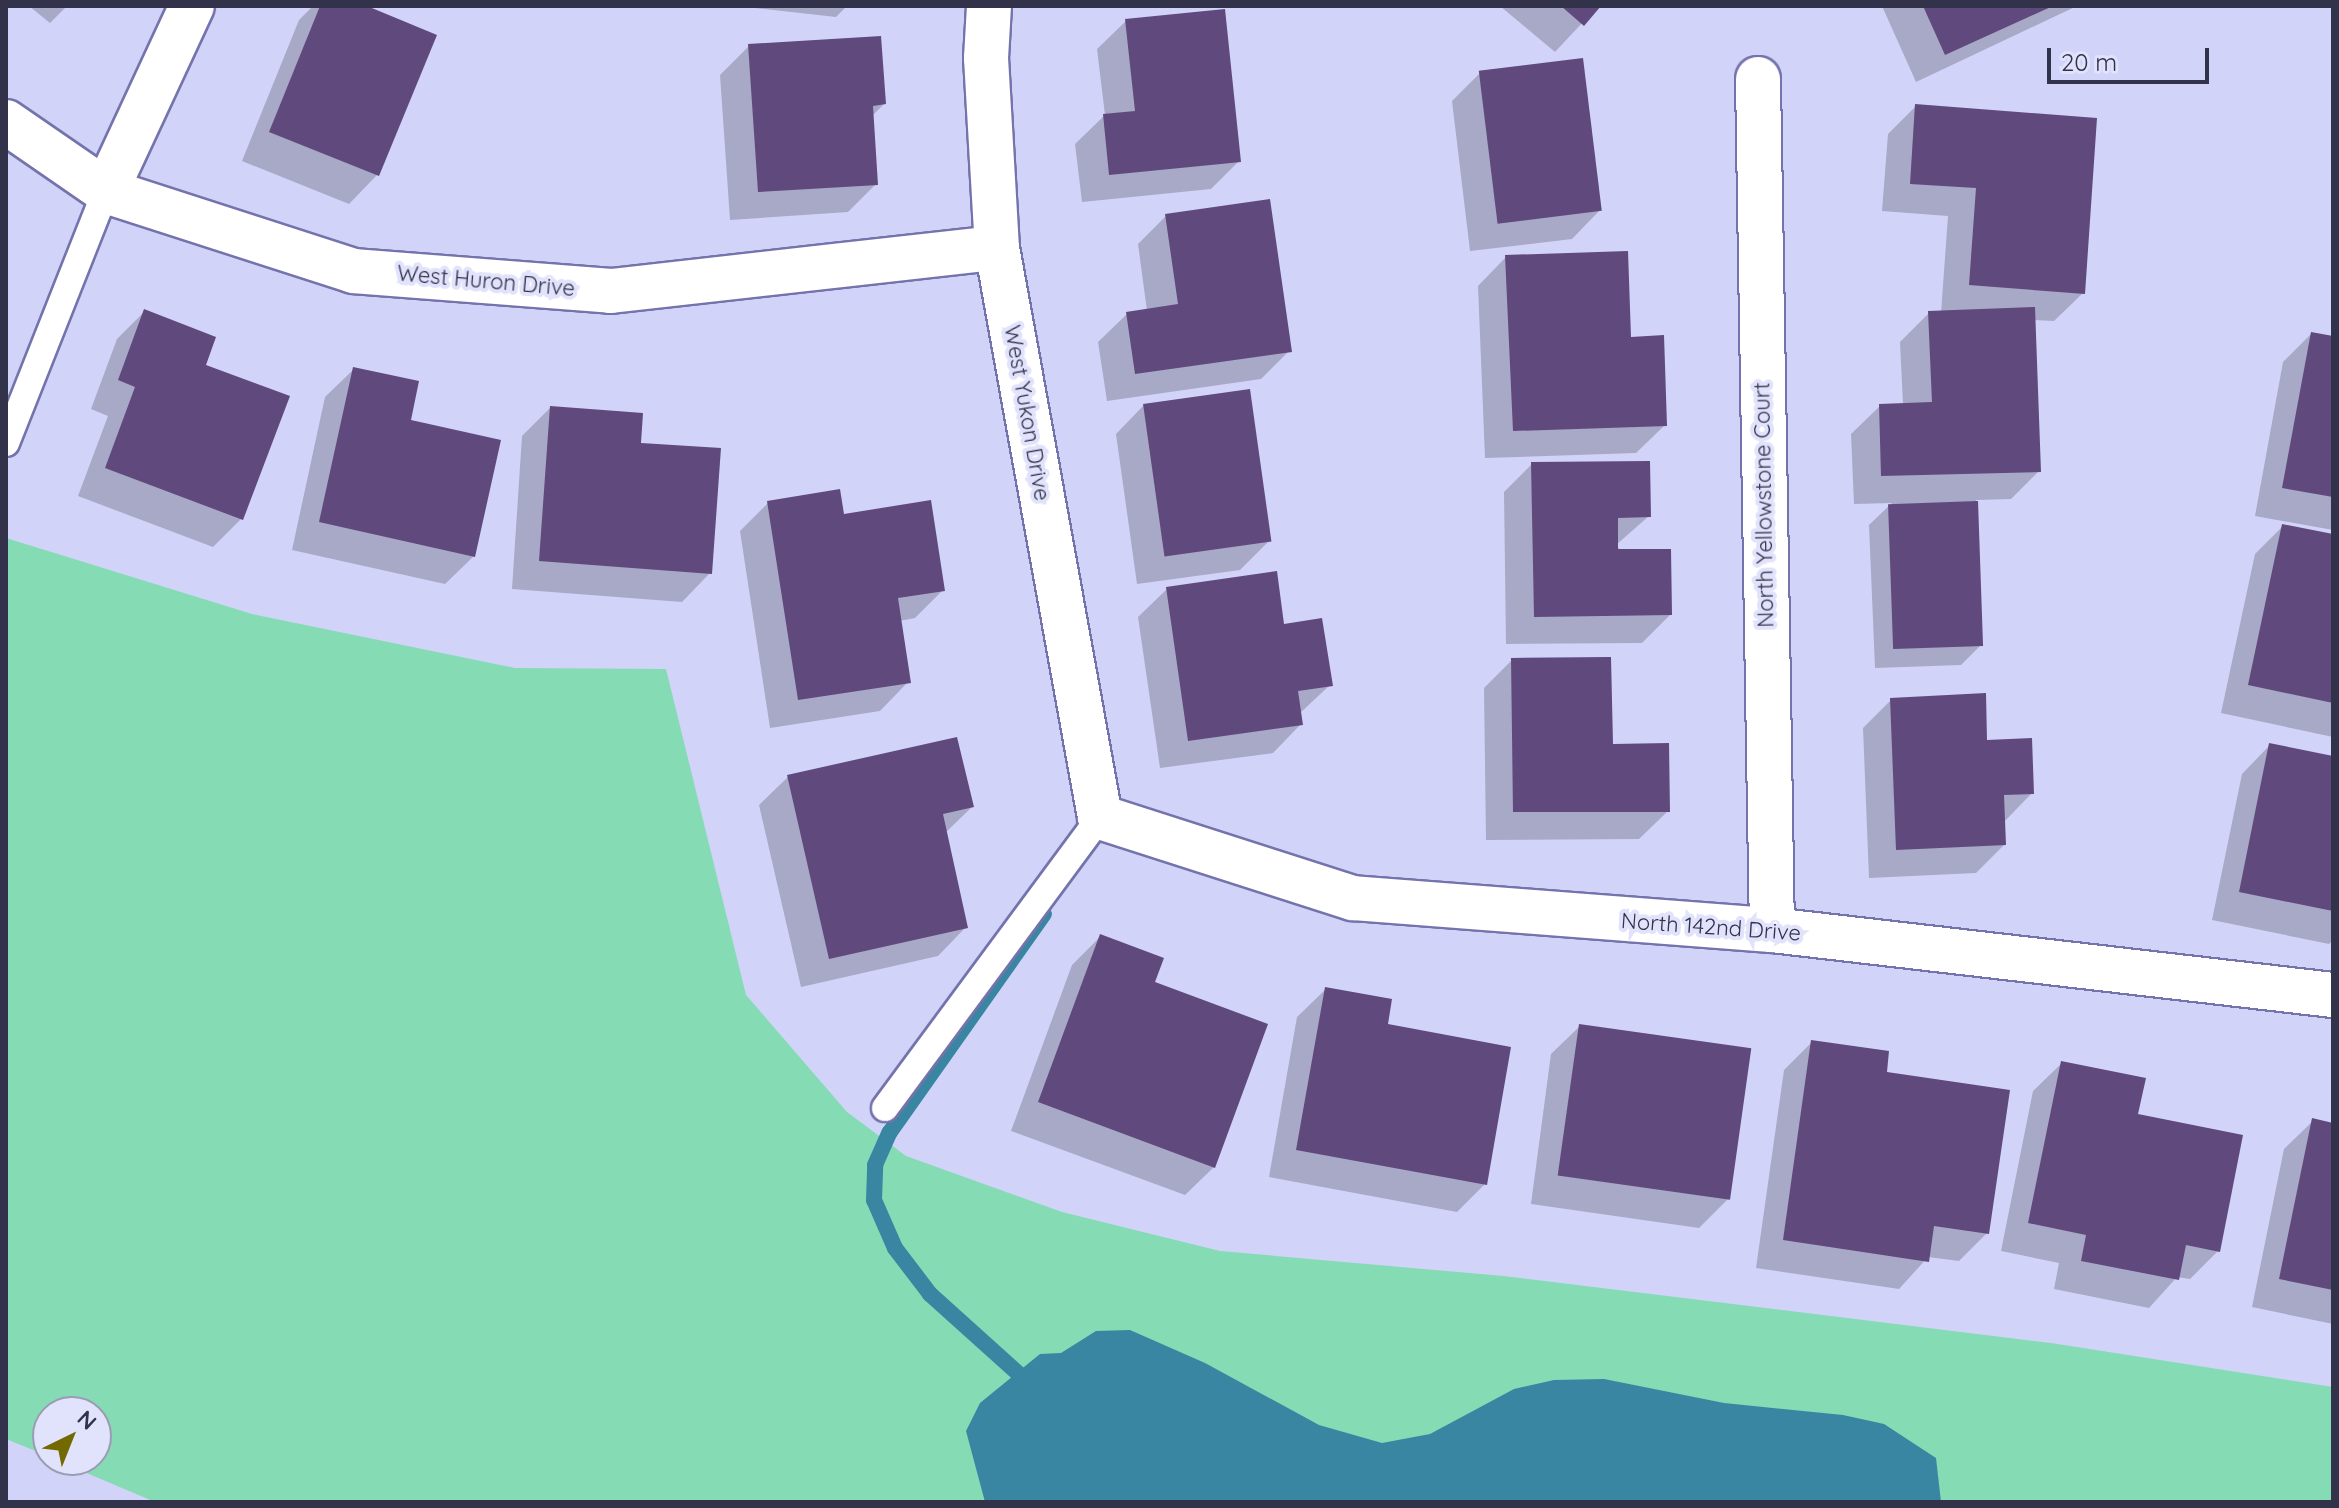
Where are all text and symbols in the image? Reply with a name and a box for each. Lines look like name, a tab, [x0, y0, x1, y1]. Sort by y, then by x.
scale bar	[2051, 32, 2213, 82]
text: 20 m	[2061, 47, 2117, 77]
street label: West Huron Drive	[396, 260, 576, 302]
street label: West Yukon Drive	[999, 323, 1055, 503]
street label: North Yellowstone Court	[1749, 382, 1779, 628]
street label: North 142nd Drive	[1620, 908, 1802, 946]
north arrow	[32, 1396, 112, 1476]
text: N	[72, 1404, 102, 1436]

